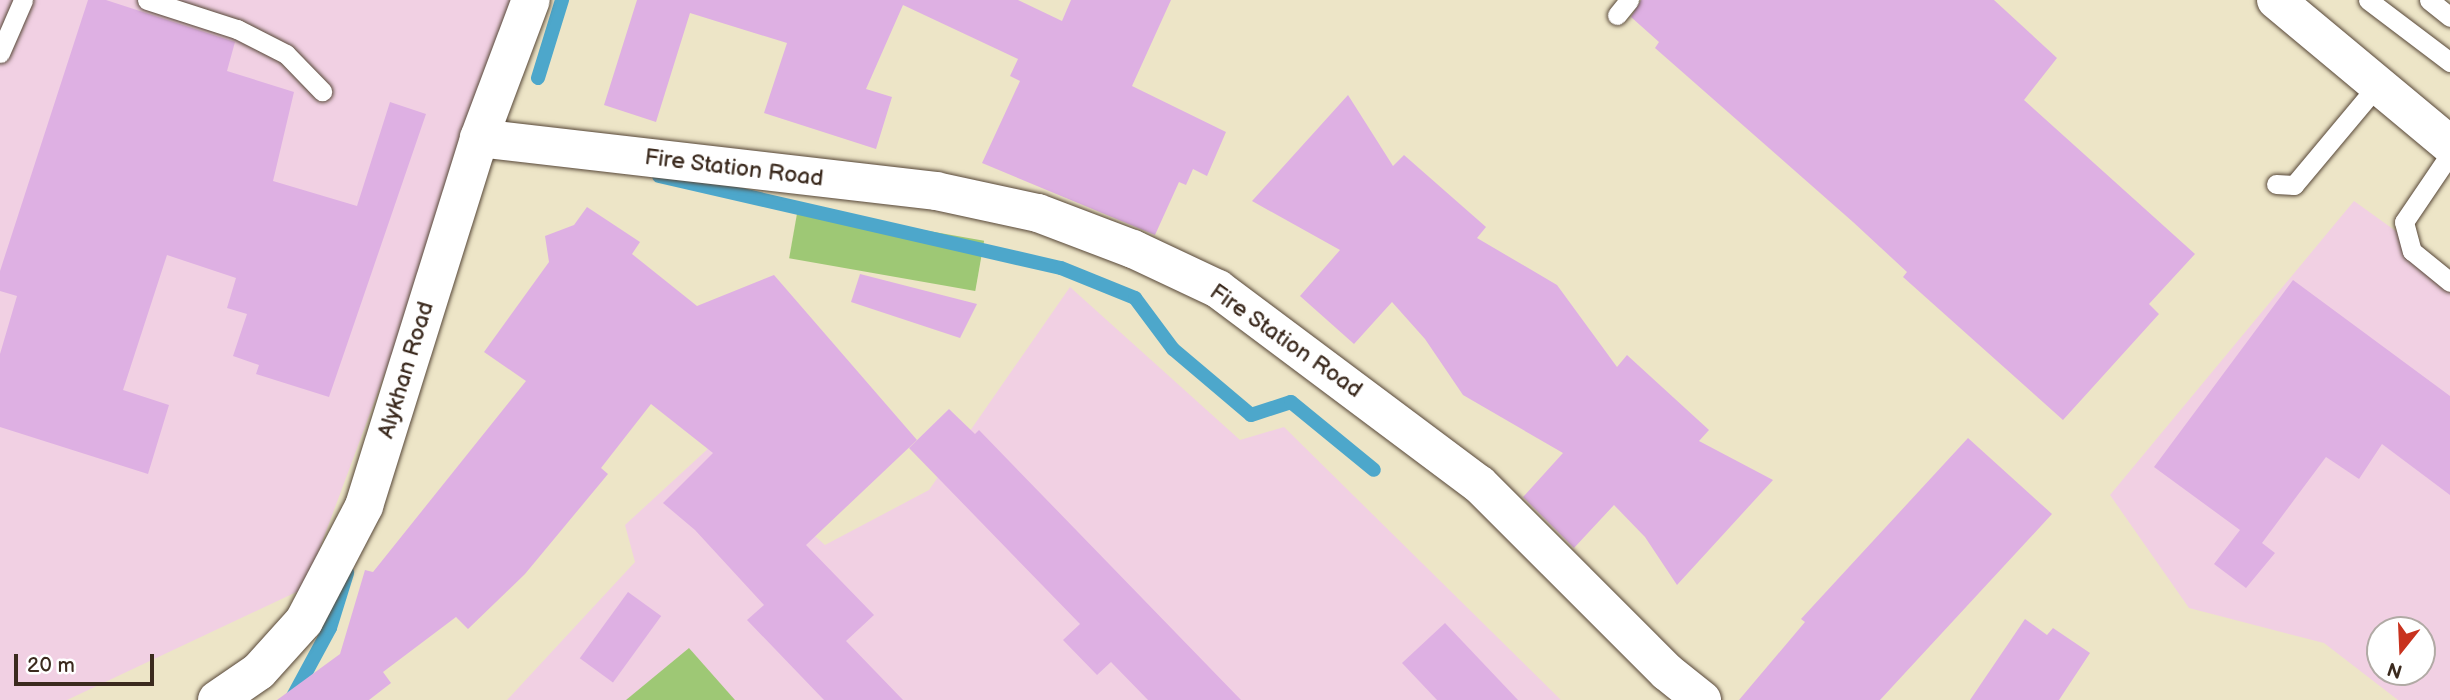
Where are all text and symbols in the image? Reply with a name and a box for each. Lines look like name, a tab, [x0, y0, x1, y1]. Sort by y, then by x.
street label: Fire Station Road	[643, 143, 825, 193]
street label: Fire Station Road	[1204, 278, 1368, 404]
street label: Alykhan Road	[372, 298, 440, 442]
north arrow	[2366, 616, 2436, 686]
scale bar	[18, 640, 158, 684]
text: 20 m	[27, 653, 75, 678]
text: N	[2385, 656, 2405, 683]

